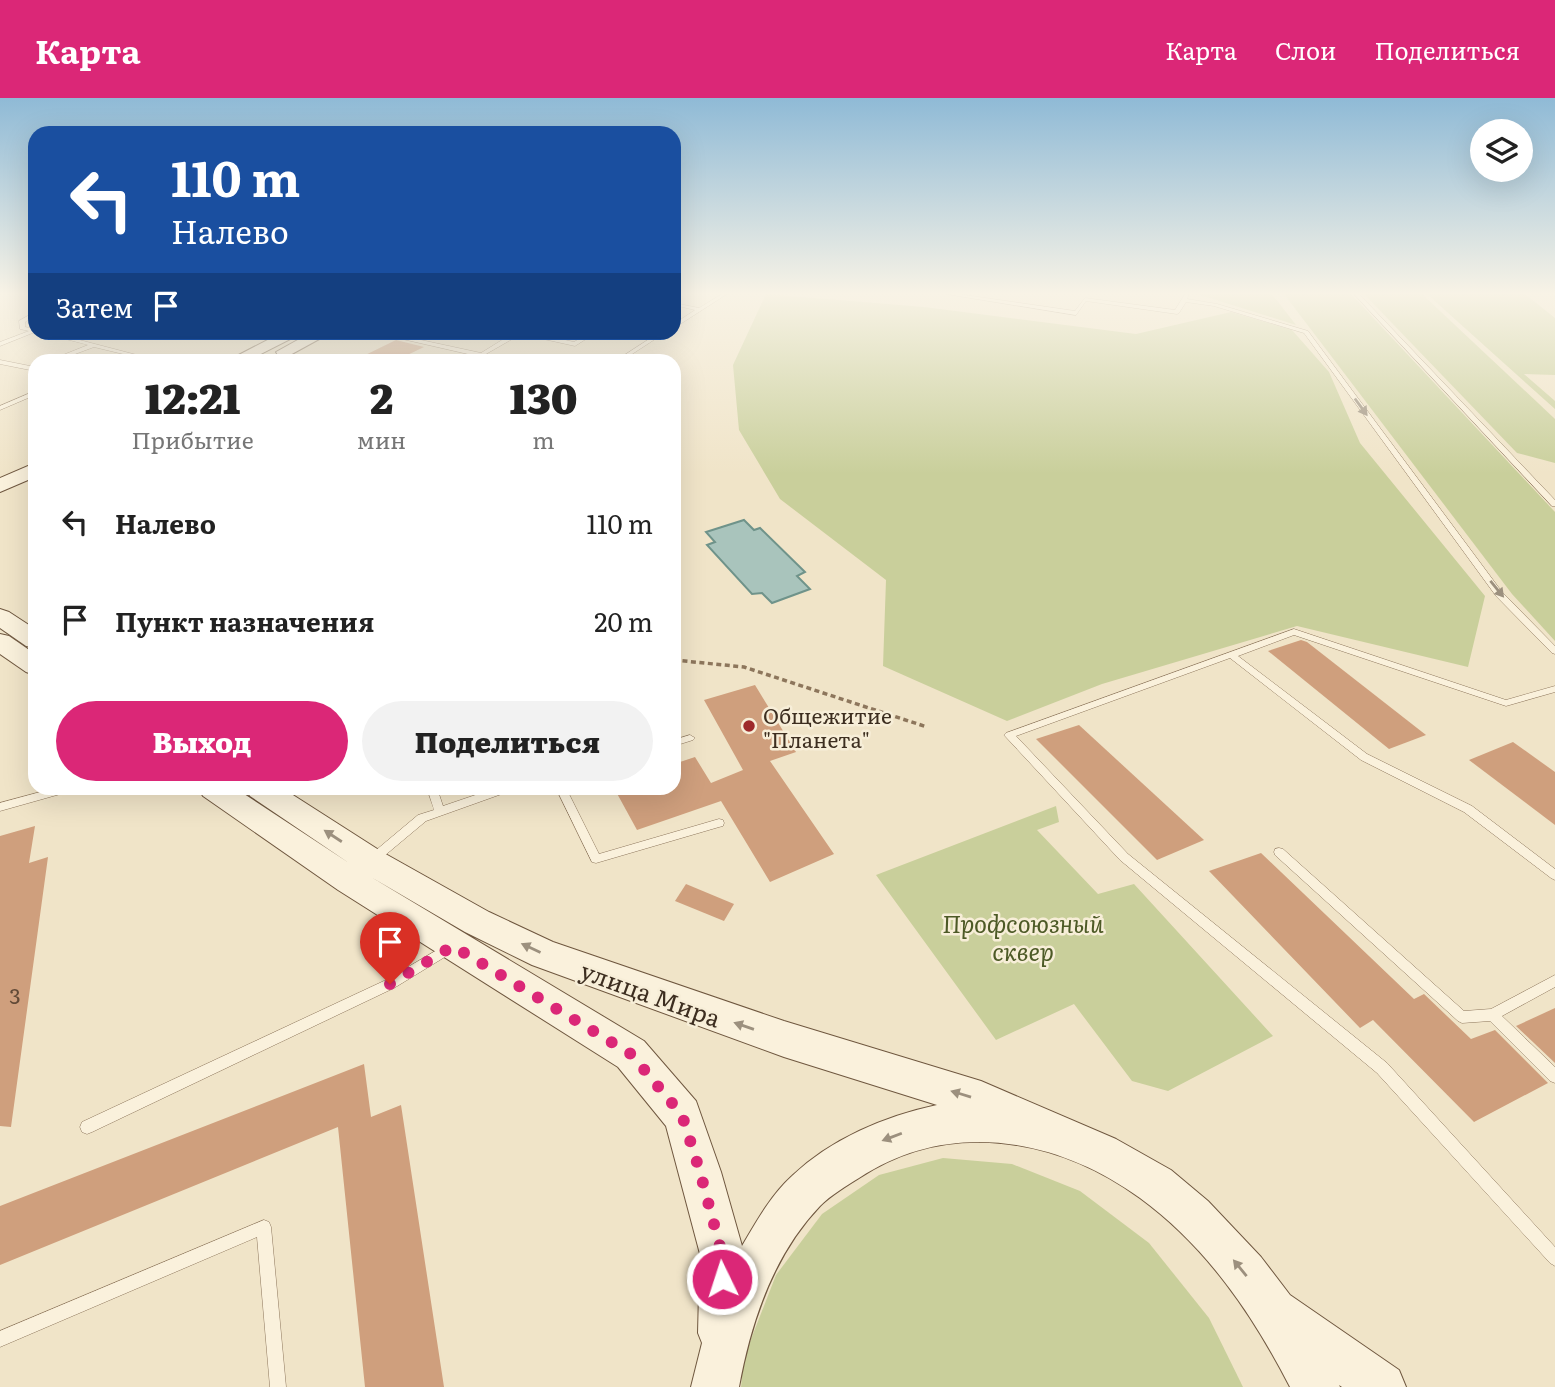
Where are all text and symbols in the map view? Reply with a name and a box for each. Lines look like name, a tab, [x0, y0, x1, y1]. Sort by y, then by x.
text: Карта	[35, 25, 141, 74]
text: Карта	[1165, 32, 1237, 67]
text: Слои	[1275, 32, 1336, 67]
text: Поделиться	[1374, 32, 1520, 67]
map controls	[1470, 119, 1533, 182]
button: layers	[1470, 119, 1533, 182]
text: 110 m	[171, 139, 300, 212]
icon: left	[56, 154, 147, 245]
text: Налево	[171, 206, 289, 254]
text: Затем	[56, 287, 133, 326]
icon: arrive	[147, 287, 185, 325]
text: 12:21	[145, 365, 240, 427]
text: 2	[370, 365, 393, 427]
text: 130	[509, 365, 578, 427]
one-way arrow	[1354, 398, 1368, 416]
text: Прибытие	[131, 422, 254, 456]
text: мин	[357, 422, 406, 456]
text: m	[532, 422, 555, 456]
icon: left	[56, 503, 94, 541]
text: Налево	[115, 503, 216, 542]
text: 110 m	[586, 503, 653, 542]
one-way arrow	[1489, 580, 1504, 598]
icon: arrive	[56, 601, 94, 639]
text: Пункт назначения	[115, 601, 374, 640]
text: 20 m	[594, 601, 653, 640]
place label: Общежитие "Планета"	[763, 699, 892, 754]
button: Выход	[56, 701, 348, 781]
button: Поделиться	[362, 701, 653, 781]
marker: Общежитие "Планета"	[741, 718, 757, 734]
one-way arrow	[323, 829, 343, 842]
park label: Профсоюзный сквер	[942, 905, 1104, 968]
pin	[360, 912, 420, 984]
icon: arrive	[371, 923, 409, 961]
one-way arrow	[521, 942, 541, 953]
street label: улица Мира	[576, 951, 726, 1035]
house number: 3	[9, 979, 21, 1010]
one-way arrow	[734, 1020, 755, 1031]
one-way arrow	[951, 1088, 972, 1098]
one-way arrow	[881, 1132, 902, 1143]
position arrow	[685, 1242, 759, 1316]
one-way arrow	[1232, 1259, 1247, 1277]

